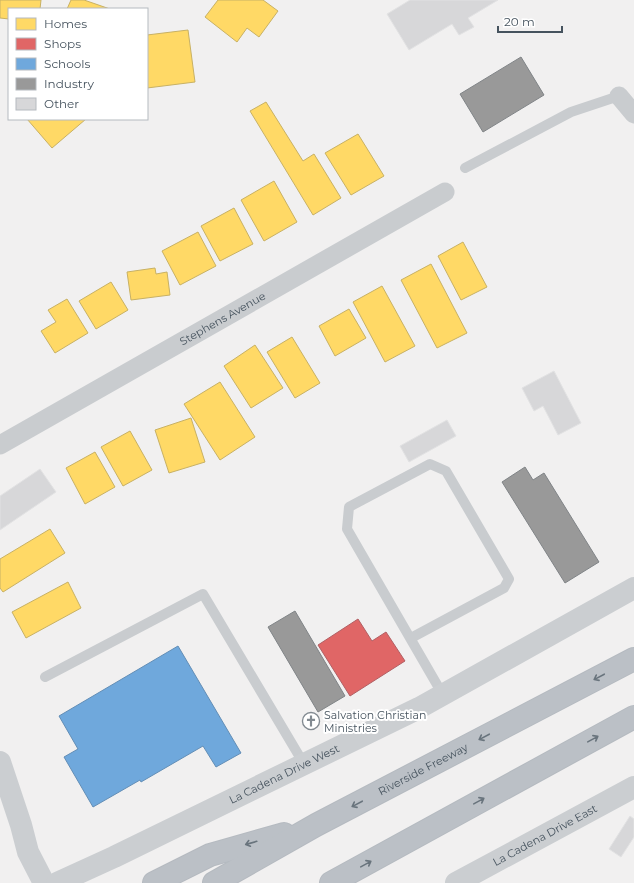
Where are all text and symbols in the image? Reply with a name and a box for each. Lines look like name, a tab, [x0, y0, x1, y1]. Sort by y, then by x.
legend	[8, 8, 148, 120]
scale bar	[498, 8, 562, 34]
text: 20 m	[504, 14, 535, 29]
text: Homes	[44, 16, 87, 31]
text: Shops	[44, 36, 81, 51]
text: Schools	[44, 56, 90, 71]
text: Industry	[44, 76, 94, 91]
text: Other	[44, 96, 79, 111]
street label: Stephens Avenue	[177, 288, 268, 348]
one-way arrow	[594, 674, 606, 681]
place label: Salvation Christian Ministries	[324, 708, 426, 735]
church icon: Salvation Christian Ministries	[301, 711, 321, 731]
one-way arrow	[478, 734, 490, 741]
one-way arrow	[587, 735, 599, 742]
street label: Riverside Freeway	[376, 740, 470, 798]
street label: La Cadena Drive West	[227, 741, 342, 807]
one-way arrow	[473, 797, 485, 805]
one-way arrow	[351, 800, 363, 808]
street label: La Cadena Drive East	[490, 801, 600, 869]
one-way arrow	[245, 840, 258, 847]
one-way arrow	[359, 860, 371, 868]

